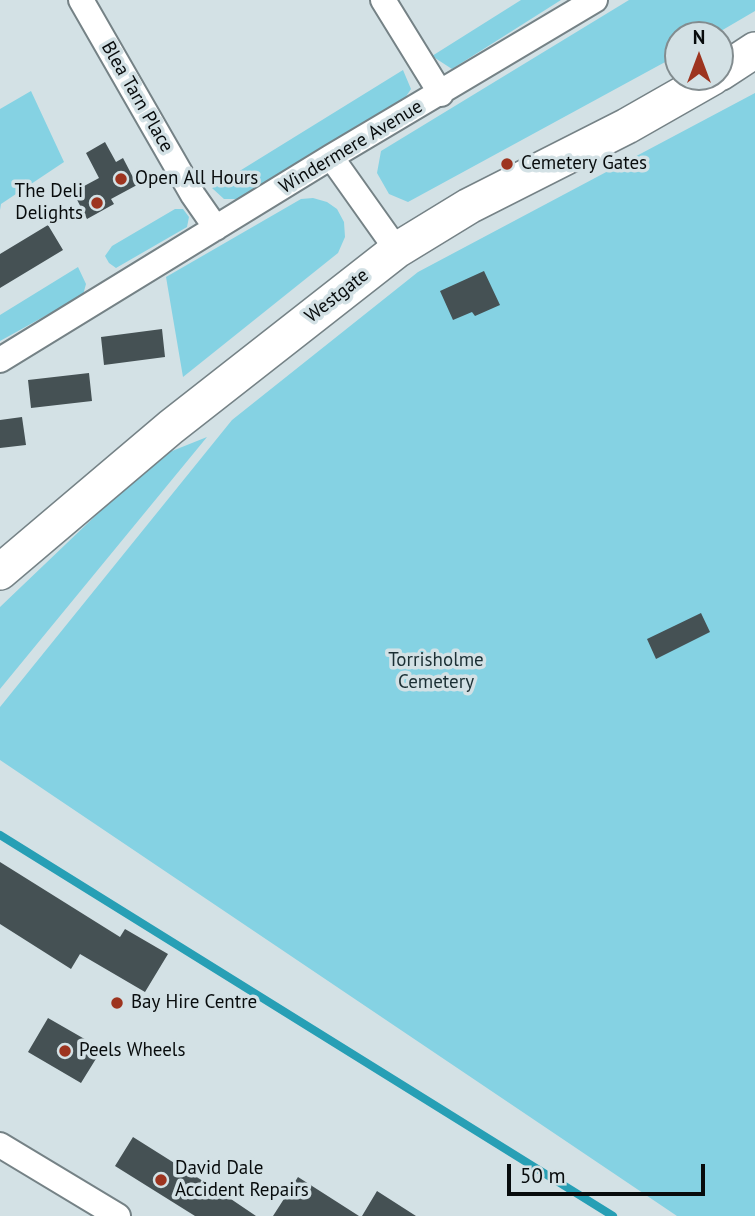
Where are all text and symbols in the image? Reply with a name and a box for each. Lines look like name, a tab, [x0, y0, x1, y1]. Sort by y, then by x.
north arrow	[664, 21, 734, 91]
text: N	[693, 25, 705, 49]
street label: Blea Tarn Place	[96, 38, 178, 156]
street label: Windermere Avenue	[275, 95, 427, 199]
place label: Cemetery Gates	[521, 153, 647, 175]
marker: Cemetery Gates	[499, 156, 515, 172]
place label: Open All Hours	[135, 168, 258, 190]
marker: Open All Hours	[113, 171, 129, 187]
place label: The Deli Delights	[15, 181, 83, 225]
marker: The Deli Delights	[89, 195, 105, 211]
street label: Westgate	[301, 264, 373, 328]
park label: Torrisholme Cemetery	[388, 650, 484, 694]
place label: Bay Hire Centre	[131, 992, 257, 1014]
marker: Bay Hire Centre	[109, 995, 125, 1011]
place label: Peels Wheels	[79, 1040, 185, 1062]
marker: Peels Wheels	[57, 1043, 73, 1059]
scale bar	[510, 1150, 708, 1194]
place label: David Dale Accident Repairs	[175, 1158, 309, 1202]
text: 50 m	[520, 1162, 566, 1189]
marker: David Dale Accident Repairs	[153, 1172, 169, 1188]

